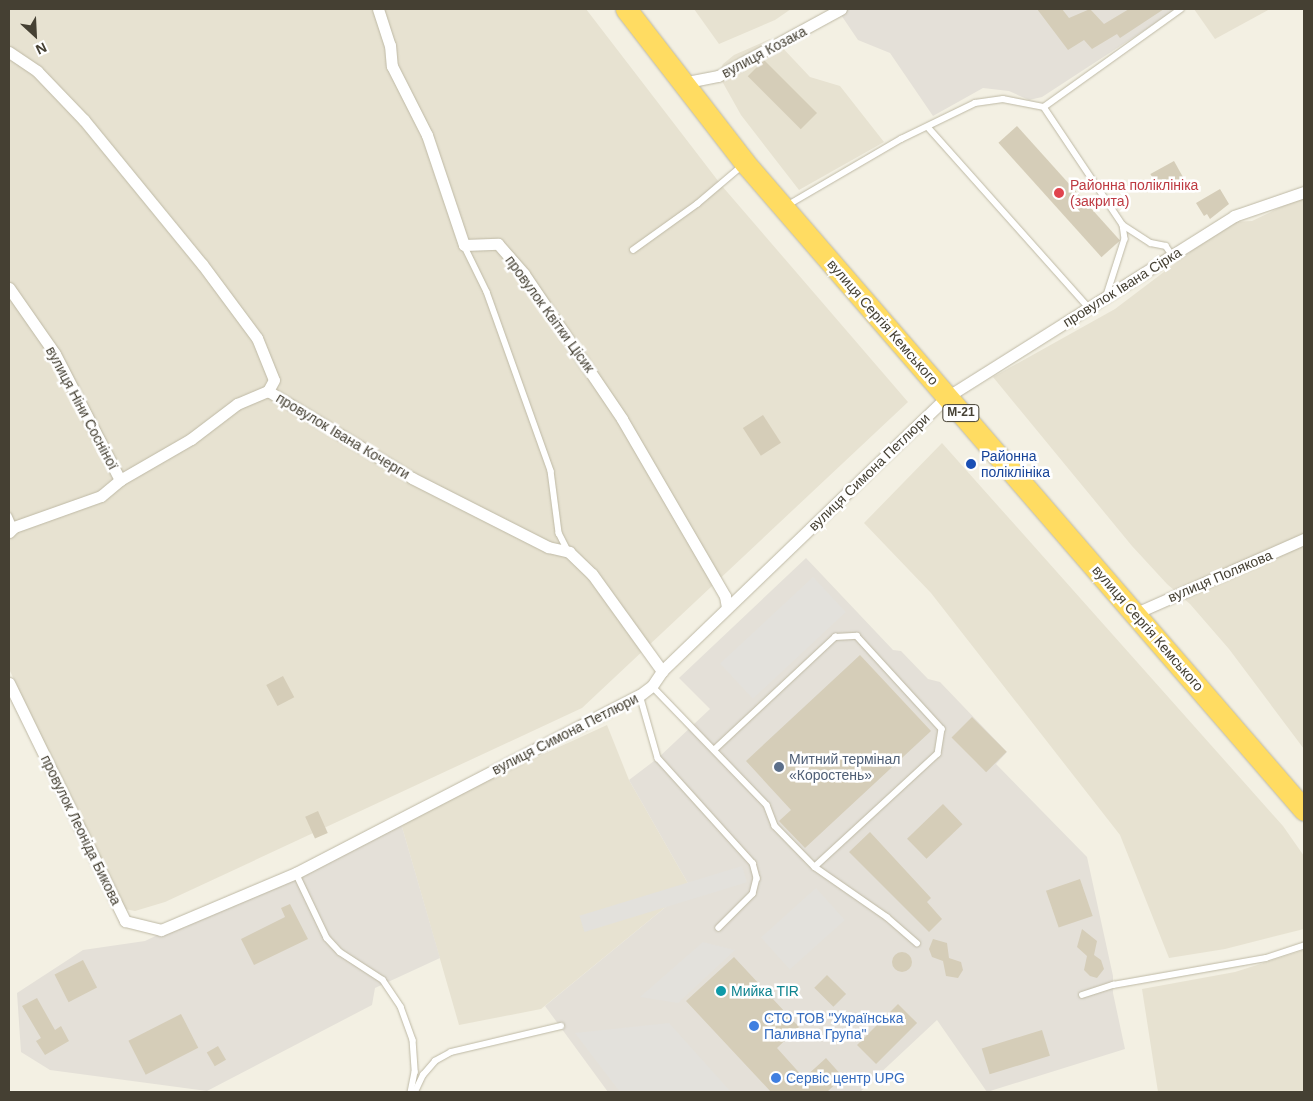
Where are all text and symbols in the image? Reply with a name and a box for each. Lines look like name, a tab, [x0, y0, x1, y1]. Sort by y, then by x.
north arrow	[10, 10, 60, 60]
street label: вулиця Козака	[719, 23, 809, 81]
text: N	[33, 39, 49, 58]
place label: Районна поліклініка (закрита)	[1070, 177, 1198, 210]
marker: Районна поліклініка (закрита)	[1052, 186, 1066, 200]
street label: провулок Івана Сірка	[1060, 244, 1184, 330]
street label: провулок Квітки Цісик	[502, 252, 598, 376]
street label: вулиця Сергія Кемського	[824, 256, 942, 388]
street label: вулиця Ніни Сосніної	[42, 344, 122, 472]
street label: провулок Івана Кочерги	[273, 389, 413, 483]
road number: М-21	[942, 403, 980, 422]
street label: вулиця Симона Петлюри	[805, 410, 933, 534]
place label: Районна поліклініка	[981, 448, 1050, 481]
marker: Районна поліклініка	[965, 458, 977, 470]
street label: вулиця Полякова	[1165, 546, 1275, 606]
street label: вулиця Сергія Кемського	[1089, 562, 1207, 694]
street label: вулиця Симона Петлюри	[489, 690, 641, 778]
place label: Митний термінал «Коростень»	[789, 751, 900, 784]
street label: провулок Леоніда Бикова	[37, 752, 125, 908]
marker: Митний термінал «Коростень»	[773, 761, 785, 773]
place label: Мийка TIR	[731, 983, 799, 999]
marker: Мийка TIR	[715, 985, 727, 997]
place label: СТО ТОВ "Українська Паливна Група"	[764, 1010, 903, 1042]
marker: СТО ТОВ "Українська Паливна Група"	[748, 1020, 760, 1032]
place label: Сервіс центр UPG	[786, 1070, 905, 1086]
marker: Сервіс центр UPG	[770, 1072, 782, 1084]

